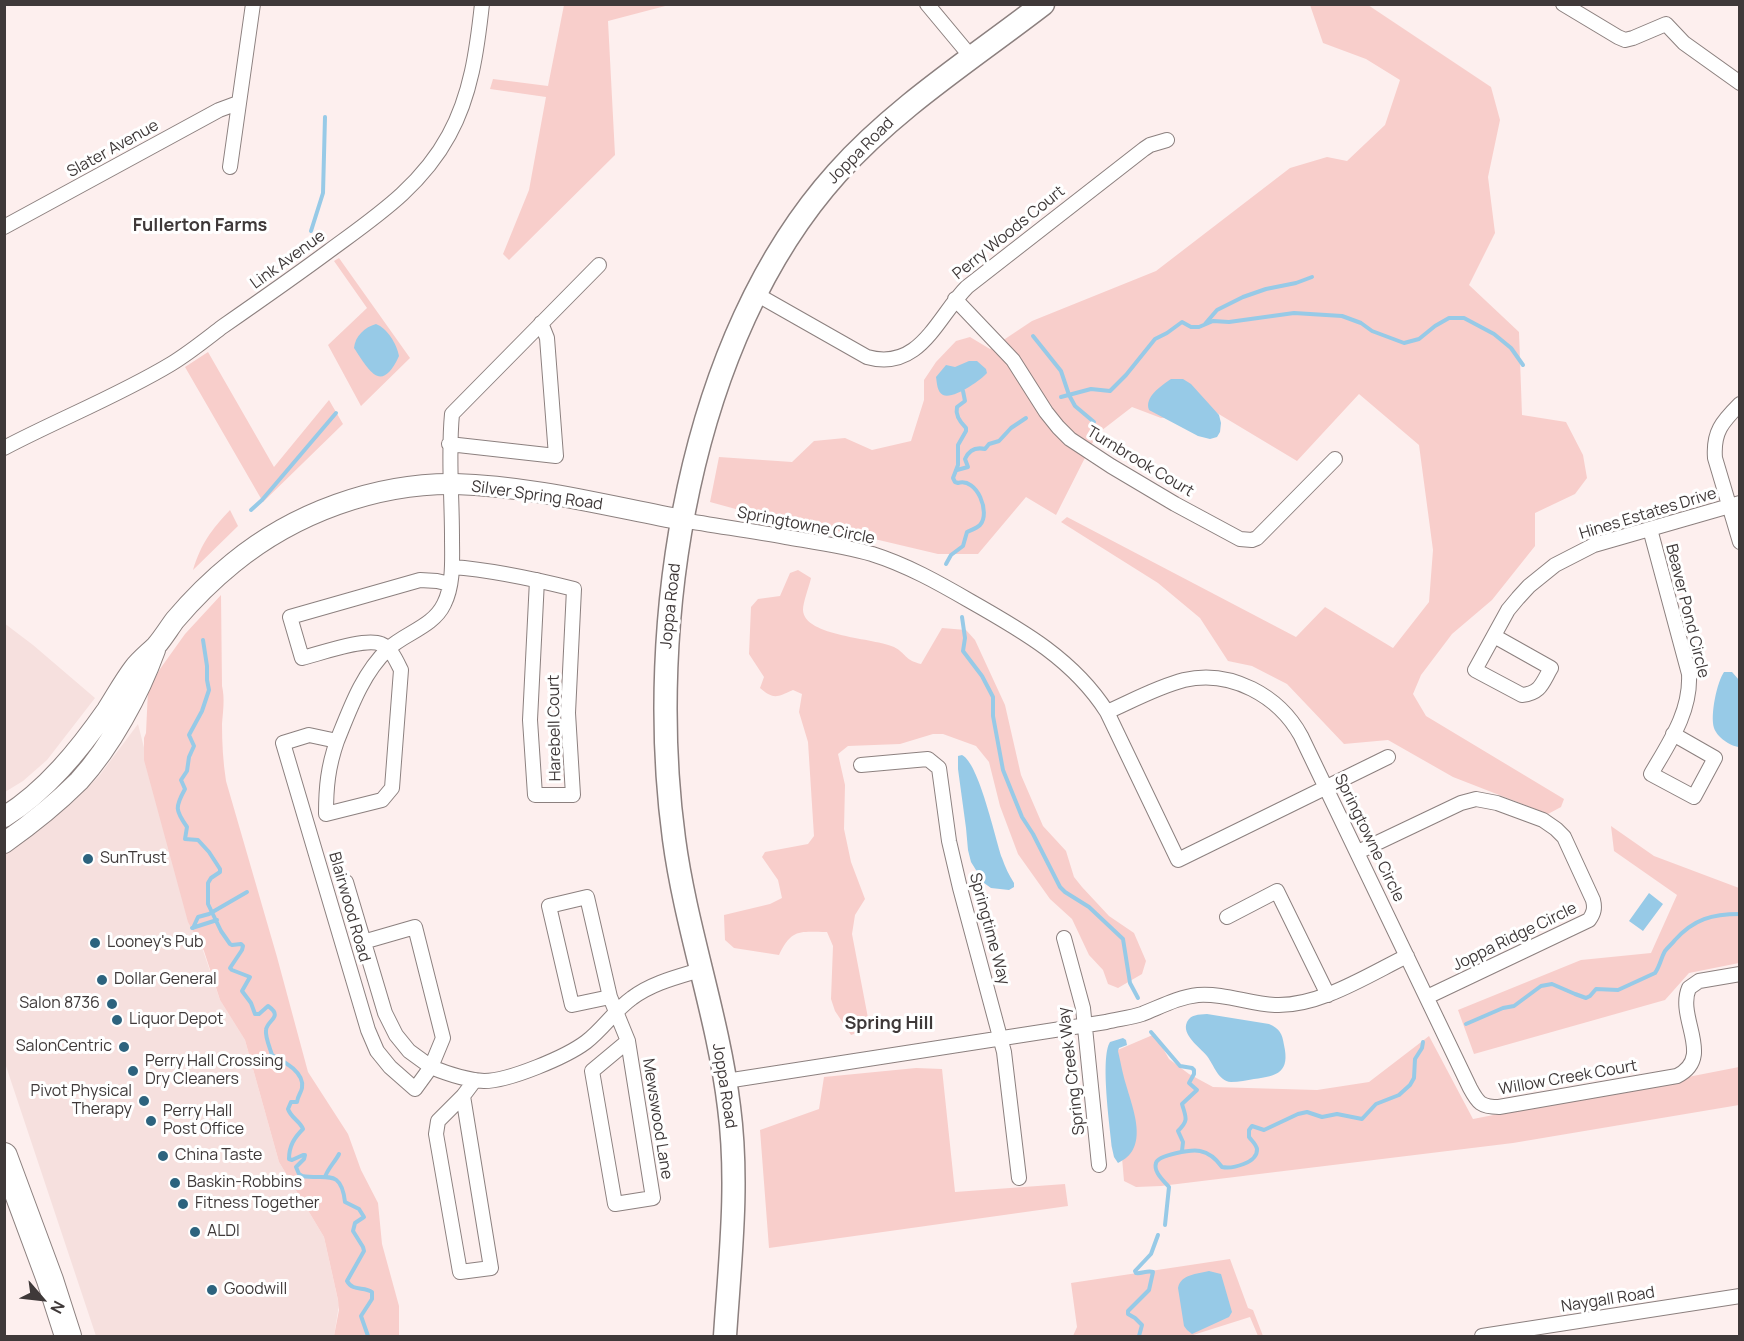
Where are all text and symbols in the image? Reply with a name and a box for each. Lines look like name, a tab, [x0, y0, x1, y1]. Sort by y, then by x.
street label: Joppa Road	[824, 114, 898, 188]
street label: Slater Avenue	[64, 116, 162, 182]
street label: Perry Woods Court	[949, 182, 1069, 284]
district label: Fullerton Farms	[133, 215, 267, 237]
street label: Link Avenue	[247, 227, 329, 293]
street label: Turnbrook Court	[1083, 423, 1197, 501]
street label: Silver Spring Road	[470, 477, 604, 515]
street label: Hines Estates Drive	[1577, 484, 1719, 544]
street label: Springtowne Circle	[736, 503, 876, 549]
street label: Beaver Pond Circle	[1661, 542, 1713, 680]
street label: Joppa Road	[657, 562, 685, 650]
street label: Harebell Court	[544, 674, 566, 782]
street label: Springtowne Circle	[1330, 771, 1408, 905]
place label: SunTrust	[100, 849, 167, 869]
street label: Blairwood Road	[324, 850, 374, 964]
marker: SunTrust	[81, 852, 95, 866]
street label: Springtime Way	[965, 871, 1013, 987]
street label: Joppa Ridge Circle	[1450, 899, 1580, 975]
place label: Looney's Pub	[107, 933, 204, 953]
marker: Looney's Pub	[88, 936, 102, 950]
place label: Dollar General	[114, 970, 217, 990]
marker: Dollar General	[95, 973, 109, 987]
place label: Salon 8736	[19, 994, 100, 1014]
marker: Salon 8736	[105, 997, 119, 1011]
street label: Spring Creek Way	[1055, 1006, 1089, 1136]
place label: Liquor Depot	[129, 1010, 224, 1030]
marker: Liquor Depot	[110, 1013, 124, 1027]
district label: Spring Hill	[844, 1013, 934, 1035]
place label: SalonCentric	[16, 1037, 112, 1057]
marker: SalonCentric	[117, 1040, 131, 1054]
street label: Joppa Road	[708, 1042, 740, 1130]
place label: Perry Hall Crossing Dry Cleaners	[145, 1052, 283, 1090]
street label: Willow Creek Court	[1497, 1056, 1639, 1100]
street label: Mewswood Lane	[638, 1057, 676, 1181]
marker: Perry Hall Crossing Dry Cleaners	[126, 1064, 140, 1078]
place label: Pivot Physical Therapy	[31, 1082, 132, 1120]
marker: Pivot Physical Therapy	[137, 1094, 151, 1108]
place label: Perry Hall Post Office	[163, 1102, 244, 1140]
marker: Perry Hall Post Office	[144, 1114, 158, 1128]
place label: China Taste	[175, 1146, 262, 1166]
marker: China Taste	[156, 1149, 170, 1163]
place label: Baskin-Robbins	[187, 1173, 302, 1193]
marker: Baskin-Robbins	[168, 1176, 182, 1190]
place label: Fitness Together	[195, 1194, 320, 1214]
marker: Fitness Together	[176, 1197, 190, 1211]
place label: ALDI	[207, 1222, 240, 1242]
marker: ALDI	[188, 1225, 202, 1239]
north arrow	[12, 1269, 72, 1329]
place label: Goodwill	[224, 1280, 287, 1300]
marker: Goodwill	[205, 1283, 219, 1297]
street label: Naygall Road	[1560, 1283, 1656, 1317]
text: N	[45, 1297, 70, 1318]

